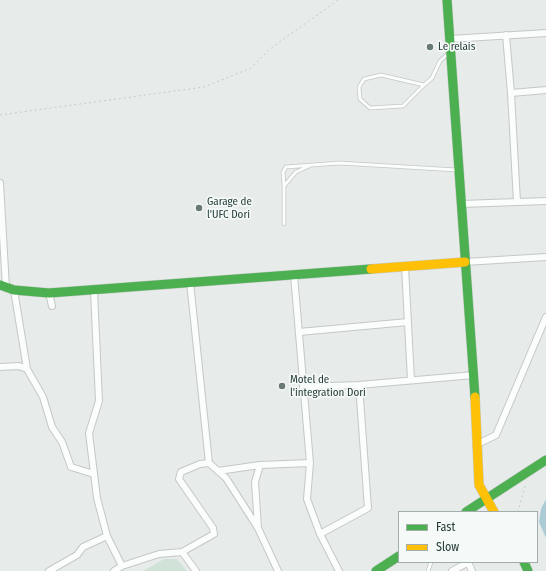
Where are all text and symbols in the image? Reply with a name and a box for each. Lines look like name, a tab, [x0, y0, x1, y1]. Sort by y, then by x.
place label: Le relais	[438, 40, 475, 54]
marker: Le relais	[425, 42, 435, 52]
place label: Garage de l'UFC Dori	[207, 195, 252, 221]
marker: Garage de l'UFC Dori	[194, 203, 204, 213]
place label: Motel de l'integration Dori	[290, 373, 366, 399]
marker: Motel de l'integration Dori	[277, 381, 287, 391]
legend	[398, 511, 538, 563]
text: Fast	[436, 520, 455, 534]
text: Slow	[436, 540, 459, 554]

